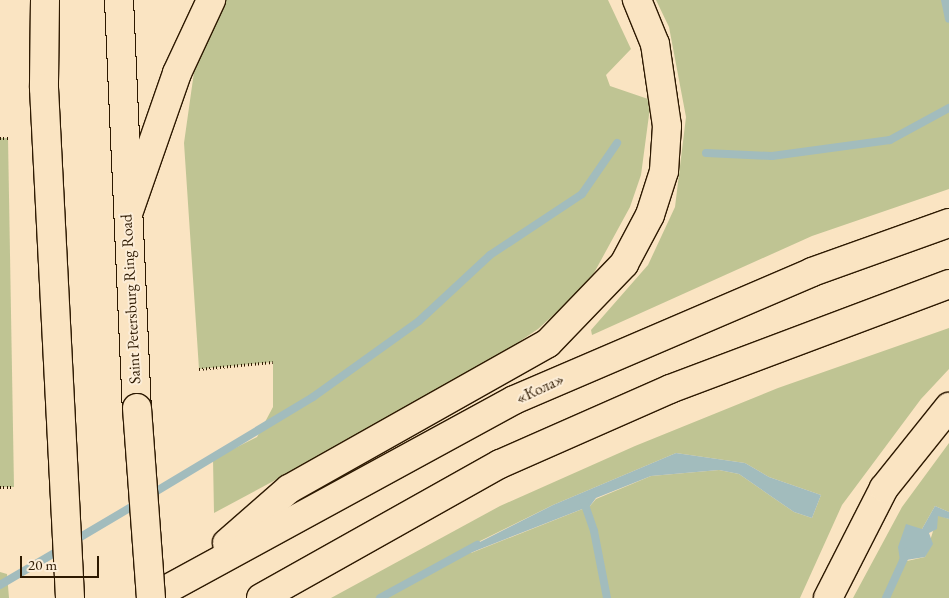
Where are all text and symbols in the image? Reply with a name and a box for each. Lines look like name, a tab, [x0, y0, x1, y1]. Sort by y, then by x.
street label: Saint Petersburg Ring Road	[117, 214, 145, 384]
street label: «Кола»	[513, 370, 567, 408]
scale bar	[22, 546, 101, 578]
text: 20 m	[28, 555, 57, 574]

